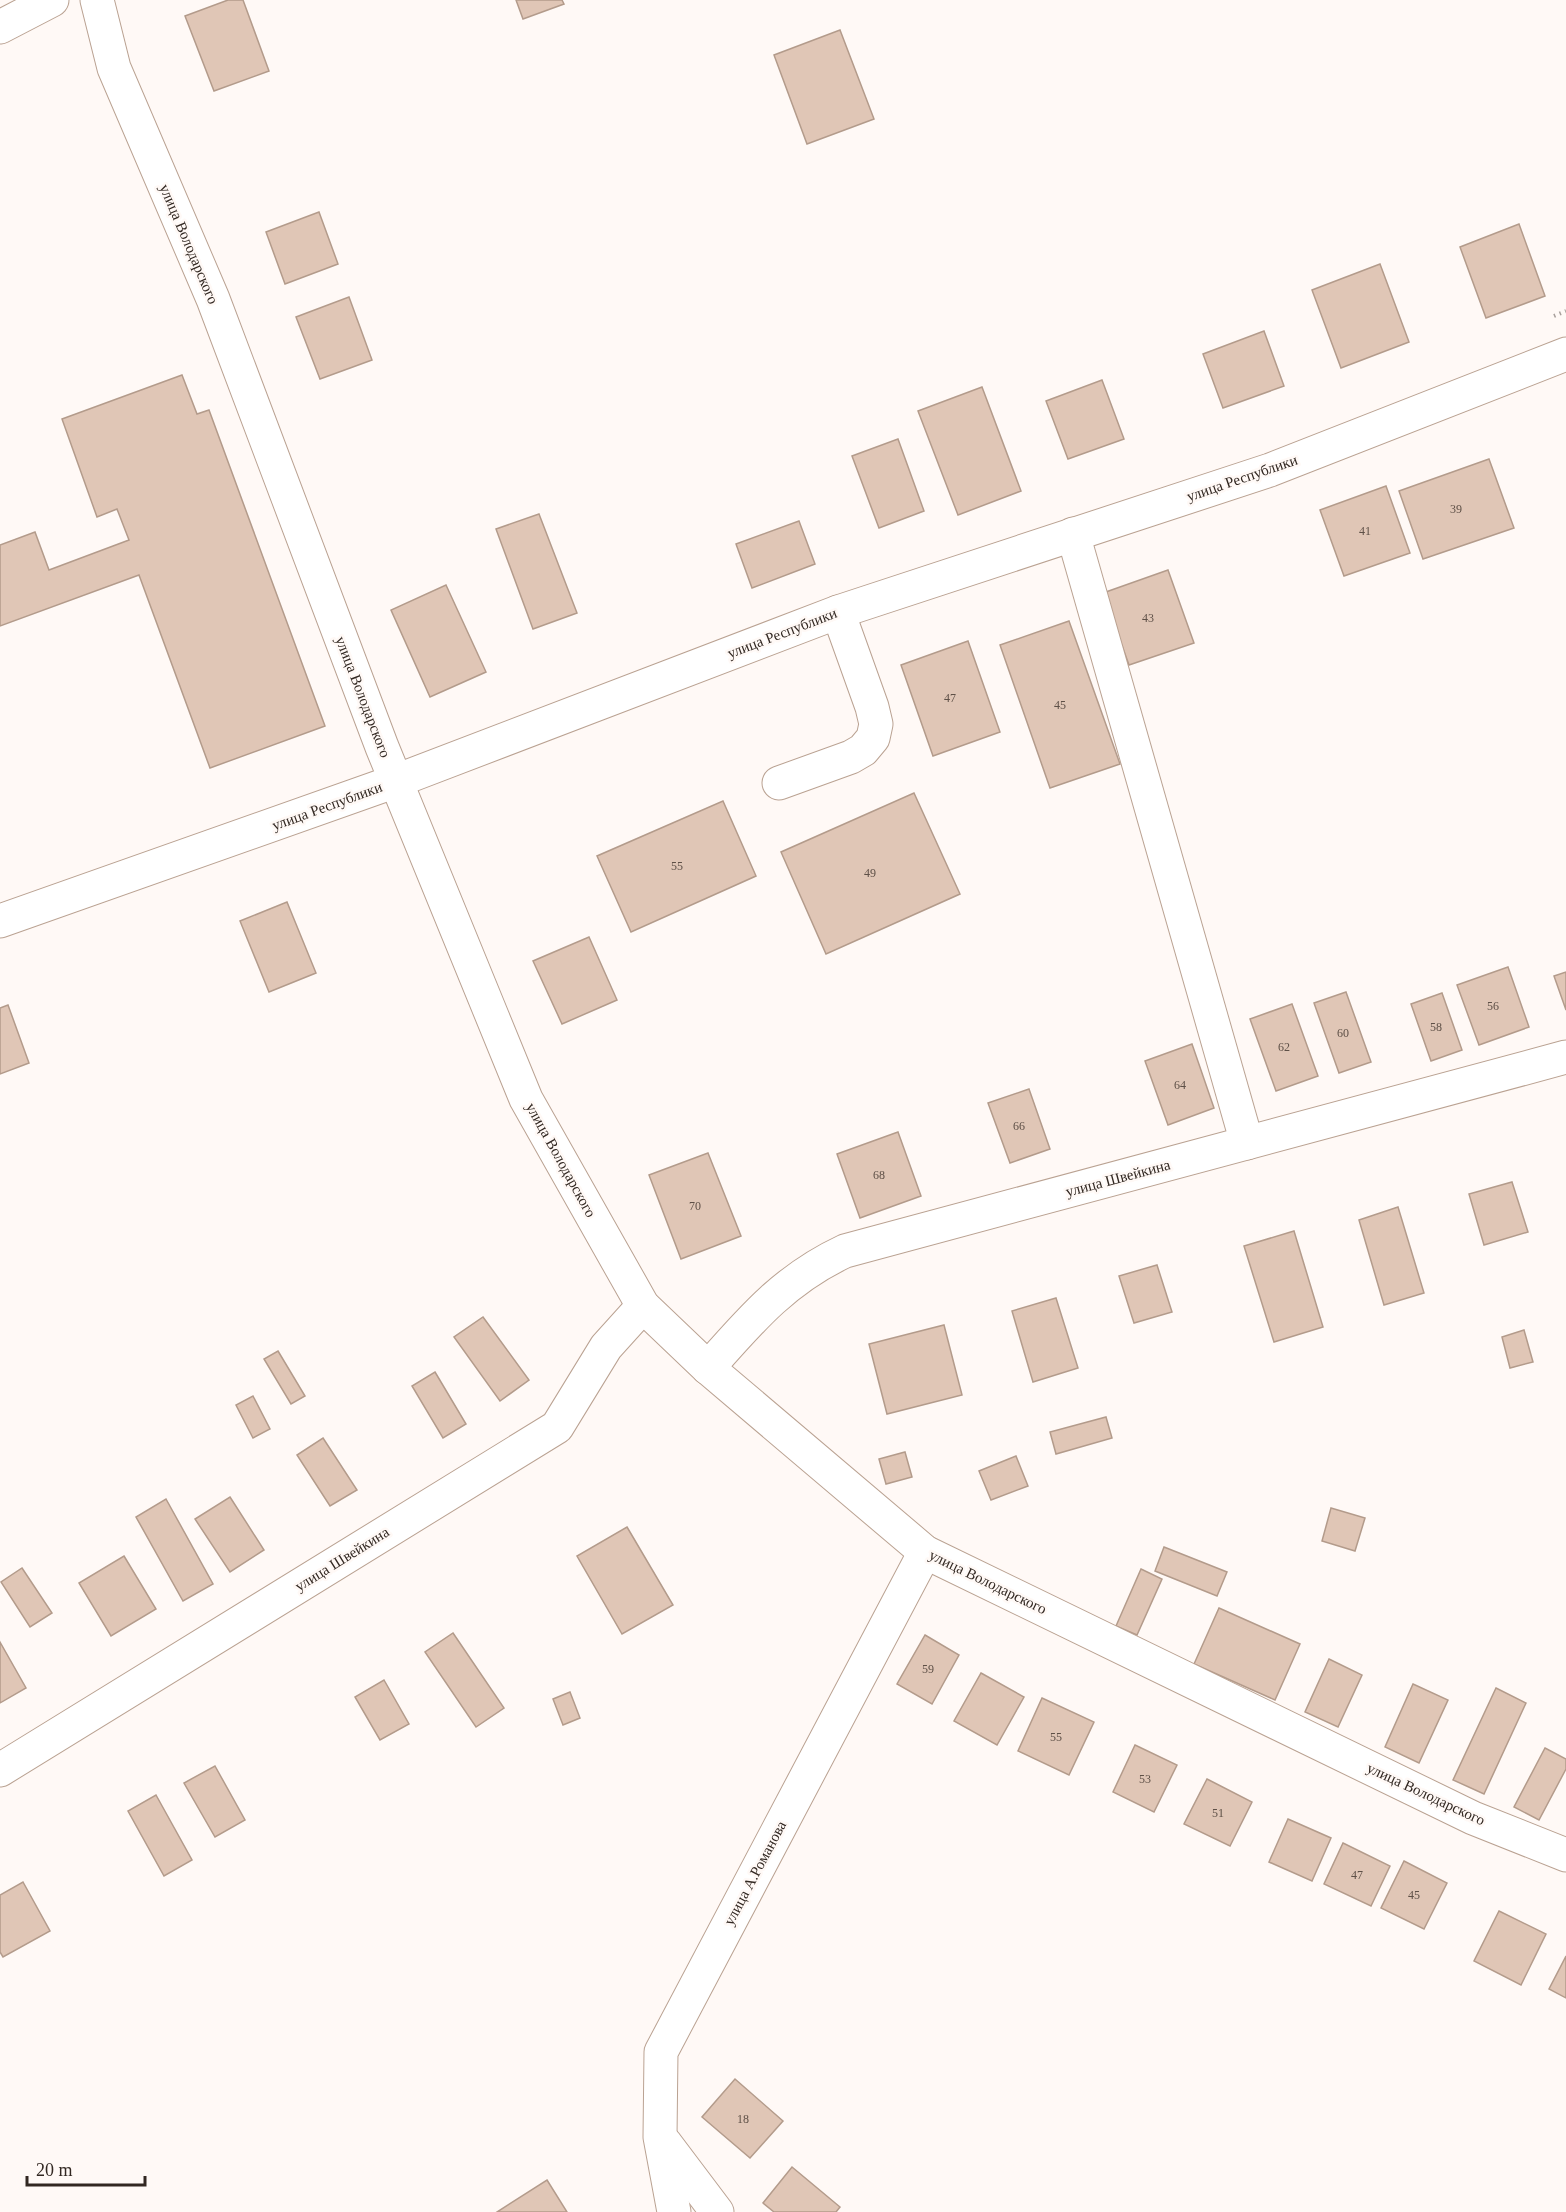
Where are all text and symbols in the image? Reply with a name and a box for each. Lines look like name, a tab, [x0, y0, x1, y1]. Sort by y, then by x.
street label: улица Володарского	[157, 182, 221, 306]
street label: улица Республики	[1185, 452, 1299, 504]
house number: 39	[1450, 502, 1462, 516]
house number: 41	[1359, 524, 1371, 538]
street label: улица Республики	[725, 605, 839, 661]
house number: 43	[1142, 611, 1154, 625]
street label: улица Володарского	[333, 634, 393, 760]
house number: 47	[944, 691, 956, 705]
house number: 45	[1054, 698, 1066, 712]
street label: улица Республики	[270, 779, 384, 833]
house number: 55	[671, 859, 683, 873]
house number: 49	[864, 866, 876, 880]
house number: 56	[1487, 999, 1499, 1013]
house number: 58	[1430, 1020, 1442, 1034]
house number: 60	[1337, 1026, 1349, 1040]
house number: 62	[1278, 1040, 1290, 1054]
house number: 64	[1174, 1078, 1186, 1092]
street label: улица Володарского	[523, 1100, 599, 1220]
house number: 66	[1013, 1119, 1025, 1133]
street label: улица Швейкина	[1064, 1156, 1172, 1200]
house number: 68	[873, 1168, 885, 1182]
house number: 70	[689, 1199, 701, 1213]
street label: улица Швейкина	[292, 1524, 392, 1594]
street label: улица Володарского	[927, 1547, 1049, 1617]
house number: 59	[922, 1662, 934, 1676]
house number: 55	[1050, 1730, 1062, 1744]
street label: улица Володарского	[1364, 1760, 1488, 1828]
house number: 53	[1139, 1772, 1151, 1786]
house number: 51	[1212, 1806, 1224, 1820]
street label: улица А.Романова	[721, 1818, 789, 1928]
house number: 47	[1351, 1868, 1363, 1882]
house number: 45	[1408, 1888, 1420, 1902]
house number: 18	[737, 2112, 749, 2126]
scale bar	[27, 2149, 146, 2187]
text: 20 m	[36, 2160, 73, 2180]

